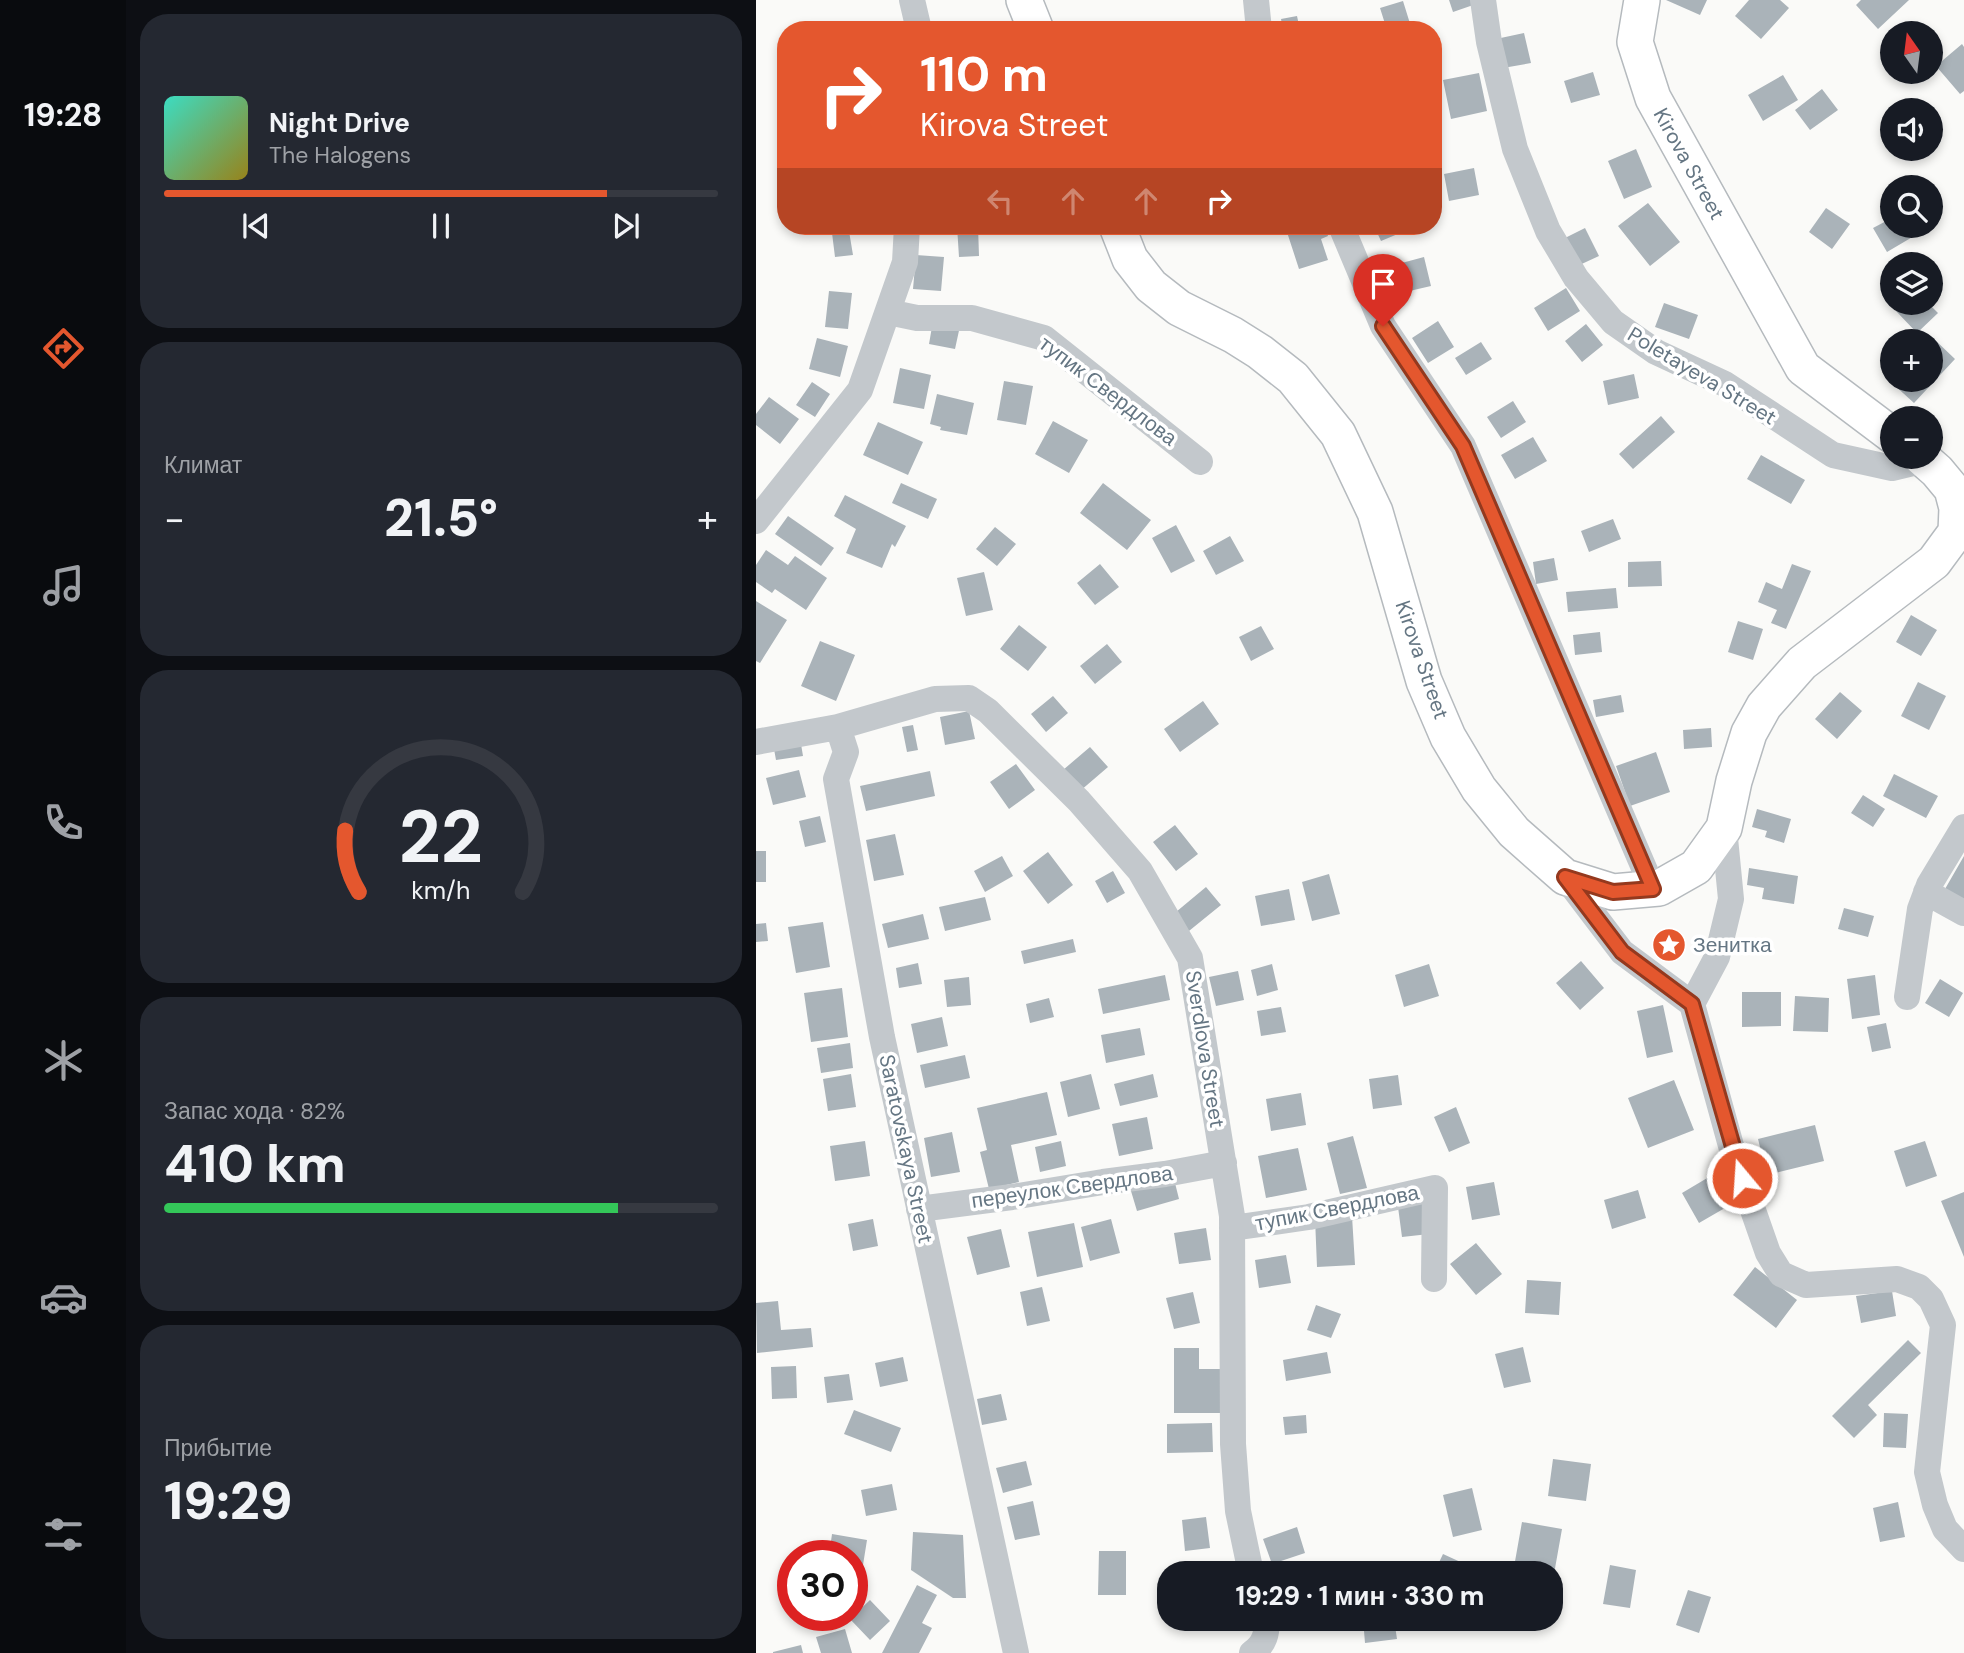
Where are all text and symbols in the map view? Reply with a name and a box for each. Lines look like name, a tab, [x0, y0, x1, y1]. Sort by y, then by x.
north arrow	[1880, 21, 1942, 84]
map controls	[1880, 21, 1943, 469]
text: 110 m	[920, 42, 1048, 106]
icon: right	[805, 49, 896, 140]
text: 19:28	[24, 94, 102, 136]
button: sound	[1880, 98, 1943, 161]
street label: Kirova Street	[1647, 103, 1731, 225]
text: Kirova Street	[920, 104, 1108, 146]
text: Night Drive	[269, 106, 410, 140]
text: The Halogens	[269, 140, 411, 170]
button: search	[1880, 175, 1943, 238]
icon: left	[981, 182, 1019, 220]
icon: ahead	[1054, 182, 1092, 220]
icon: ahead	[1127, 182, 1165, 220]
icon: right	[1200, 182, 1238, 220]
icon: previous	[237, 207, 275, 245]
icon: pause	[422, 207, 460, 245]
icon: next	[607, 207, 645, 245]
button: layers	[1880, 252, 1943, 315]
pin	[1353, 254, 1413, 326]
icon: arrive	[1364, 265, 1402, 303]
street label: Poletayeva Street	[1622, 321, 1782, 431]
icon: directions	[39, 324, 88, 373]
button: +	[1880, 329, 1943, 392]
street label: тупик Свердлова	[1033, 330, 1183, 452]
button: −	[1880, 406, 1943, 469]
text: Климат	[164, 450, 242, 480]
text: 21.5°	[384, 484, 498, 552]
text: −	[164, 494, 185, 544]
text: +	[697, 494, 718, 544]
icon: music	[39, 561, 88, 610]
street label: Kirova Street	[1389, 597, 1455, 723]
text: 22	[399, 791, 483, 886]
icon: phone	[39, 798, 88, 847]
text: km/h	[411, 874, 471, 907]
place icon: Зенитка	[1650, 926, 1688, 964]
place label: Зенитка	[1693, 931, 1772, 959]
street label: Sverdlova Street	[1179, 968, 1231, 1130]
icon: climate	[39, 1036, 88, 1085]
street label: Saratovskaya Street	[872, 1052, 940, 1246]
text: Запас хода · 82%	[164, 1096, 345, 1126]
text: 410 km	[164, 1130, 346, 1198]
position arrow	[1705, 1141, 1779, 1215]
street label: переулок Свердлова	[969, 1159, 1175, 1215]
street label: тупик Свердлова	[1253, 1178, 1422, 1238]
icon: car	[39, 1273, 88, 1322]
text: Прибытие	[164, 1433, 272, 1463]
text: 19:29	[164, 1467, 293, 1535]
icon: filters	[39, 1510, 88, 1559]
speed limit sign: 30	[777, 1540, 868, 1631]
text: 19:29 · 1 мин · 330 m	[1236, 1579, 1484, 1613]

